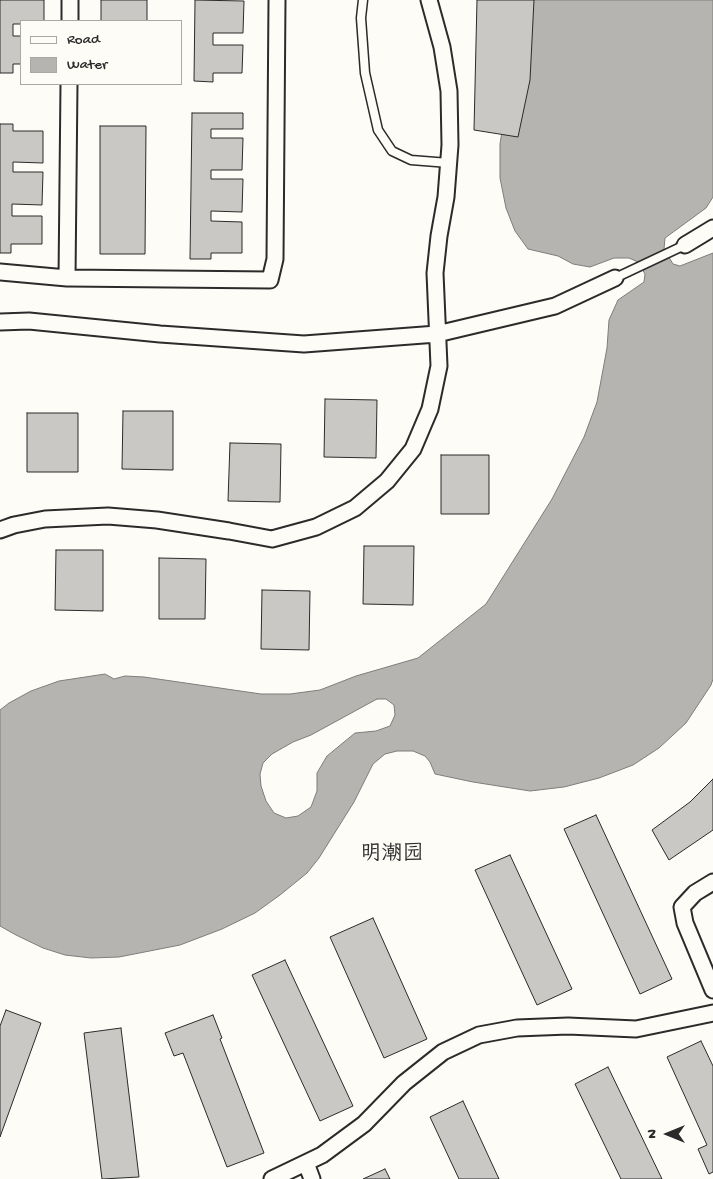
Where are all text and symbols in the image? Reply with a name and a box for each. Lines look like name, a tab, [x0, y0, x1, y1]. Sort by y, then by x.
legend	[20, 20, 182, 85]
text: Road	[67, 31, 100, 49]
text: Water	[67, 56, 107, 74]
district label: 明潮园	[361, 843, 423, 869]
north arrow	[643, 1109, 693, 1159]
text: N	[644, 1129, 661, 1139]

